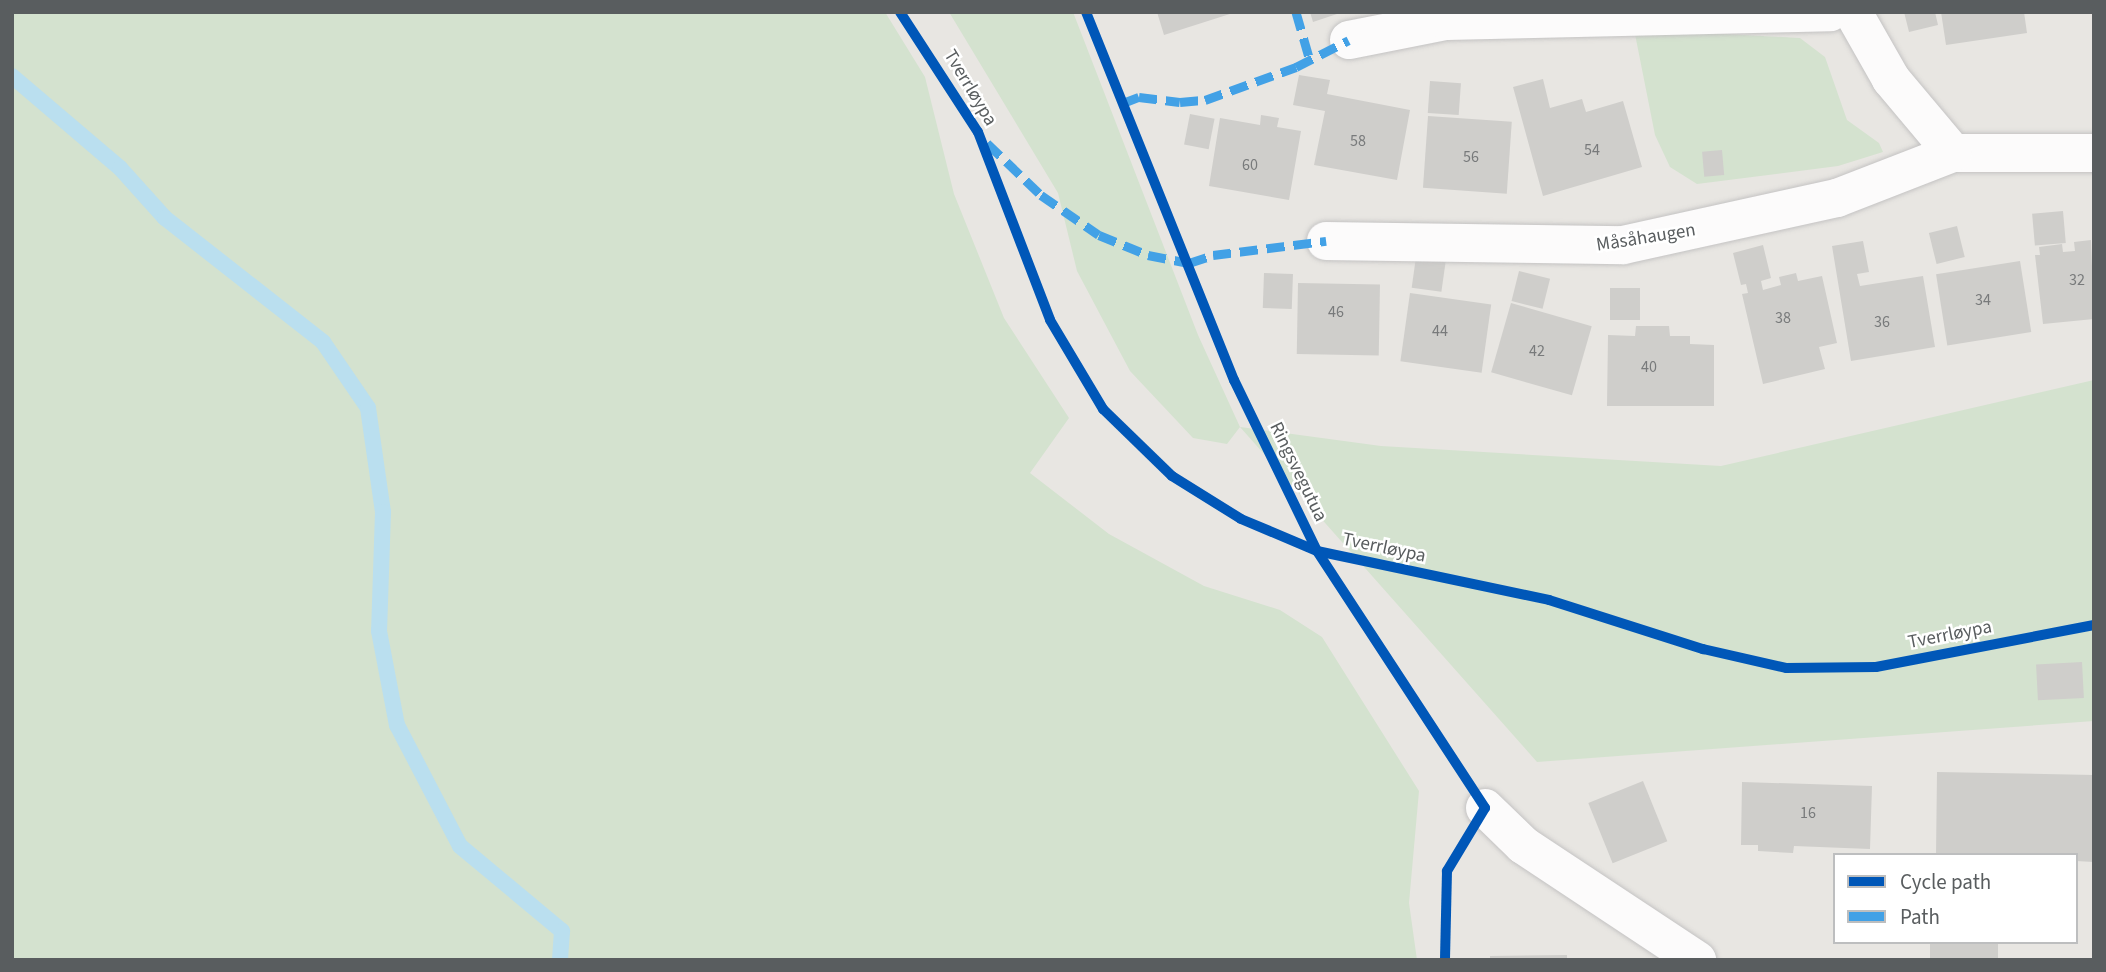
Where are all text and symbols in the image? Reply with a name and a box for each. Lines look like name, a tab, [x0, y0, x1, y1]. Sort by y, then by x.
street label: Tverrløypa	[938, 46, 1002, 130]
house number: 58	[1350, 131, 1366, 151]
house number: 54	[1584, 140, 1600, 160]
house number: 56	[1463, 147, 1479, 167]
house number: 60	[1242, 155, 1258, 175]
street label: Måsåhaugen	[1595, 219, 1697, 257]
house number: 32	[2069, 270, 2085, 290]
house number: 34	[1975, 290, 1991, 310]
house number: 46	[1328, 302, 1344, 322]
house number: 38	[1775, 308, 1791, 328]
house number: 36	[1874, 312, 1890, 332]
house number: 44	[1432, 321, 1448, 341]
house number: 42	[1529, 341, 1545, 361]
house number: 40	[1641, 357, 1657, 377]
street label: Ringsvegutua	[1264, 419, 1332, 525]
street label: Tverrløypa	[1340, 528, 1428, 568]
street label: Tverrløypa	[1906, 616, 1994, 654]
house number: 16	[1800, 803, 1816, 823]
legend	[1833, 853, 2078, 944]
text: Cycle path	[1900, 867, 1991, 897]
text: Path	[1900, 902, 1940, 932]

